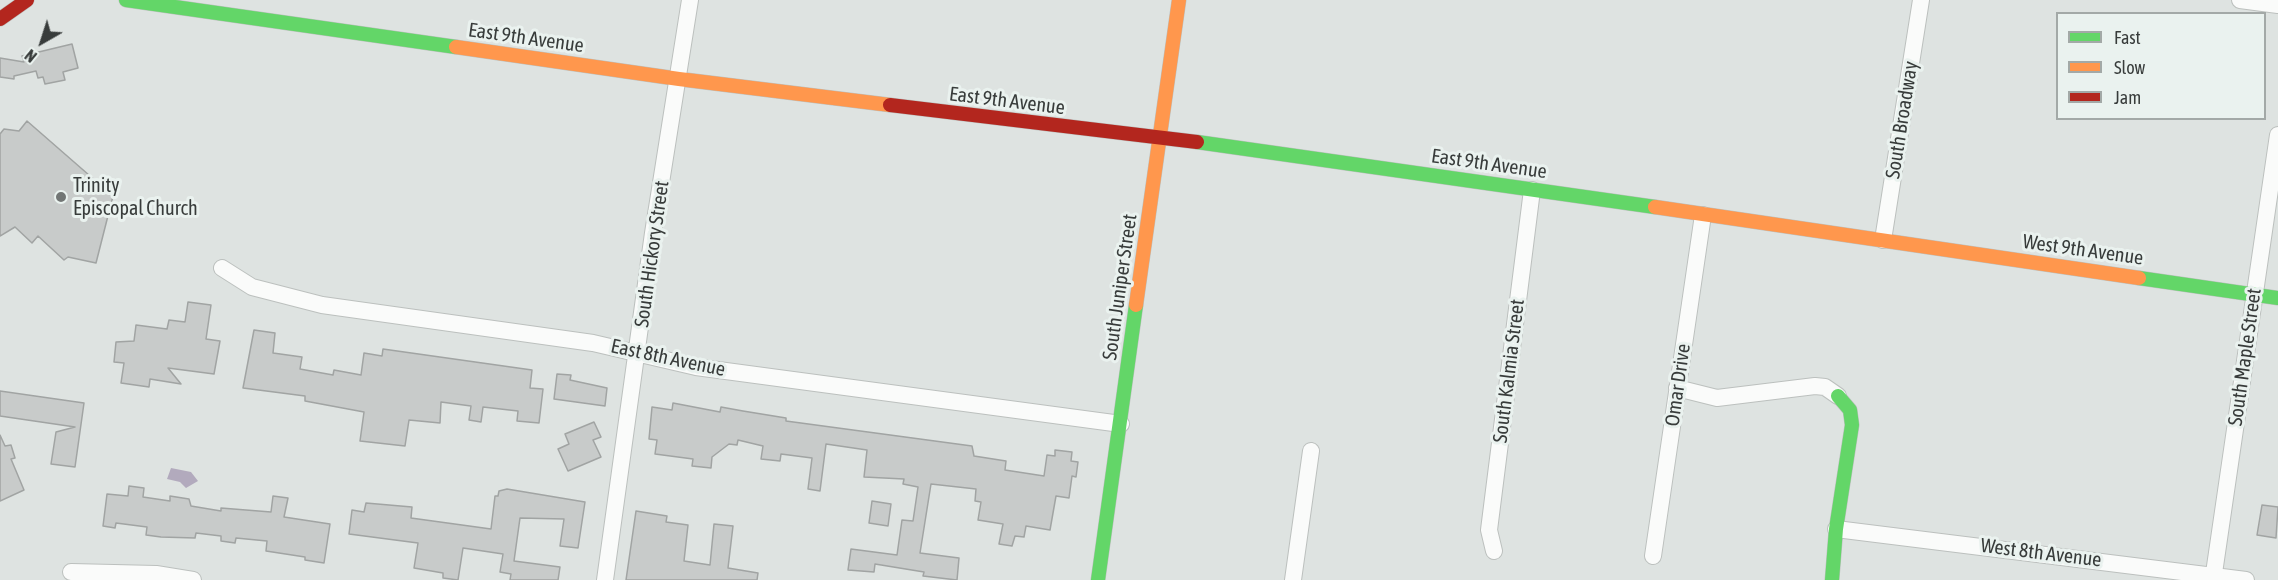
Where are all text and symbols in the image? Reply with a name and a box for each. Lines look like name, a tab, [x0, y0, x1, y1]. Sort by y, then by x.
north arrow	[12, 12, 72, 72]
legend	[2056, 12, 2266, 120]
street label: East 9th Avenue	[467, 18, 585, 58]
text: Fast	[2114, 27, 2141, 48]
text: N	[21, 46, 40, 66]
text: Slow	[2114, 57, 2145, 78]
street label: South Broadway	[1881, 60, 1923, 180]
street label: East 9th Avenue	[948, 82, 1066, 120]
text: Jam	[2114, 87, 2141, 108]
street label: East 9th Avenue	[1430, 144, 1548, 184]
place label: Trinity Episcopal Church	[73, 174, 198, 221]
street label: South Hickory Street	[630, 179, 674, 329]
marker: Trinity Episcopal Church	[54, 190, 68, 204]
street label: South Juniper Street	[1098, 212, 1142, 362]
street label: West 9th Avenue	[2021, 230, 2145, 270]
street label: South Maple Street	[2223, 287, 2267, 427]
street label: South Kalmia Street	[1488, 298, 1530, 444]
street label: East 8th Avenue	[609, 334, 727, 382]
street label: Omar Drive	[1660, 342, 1696, 428]
street label: West 8th Avenue	[1979, 534, 2103, 572]

